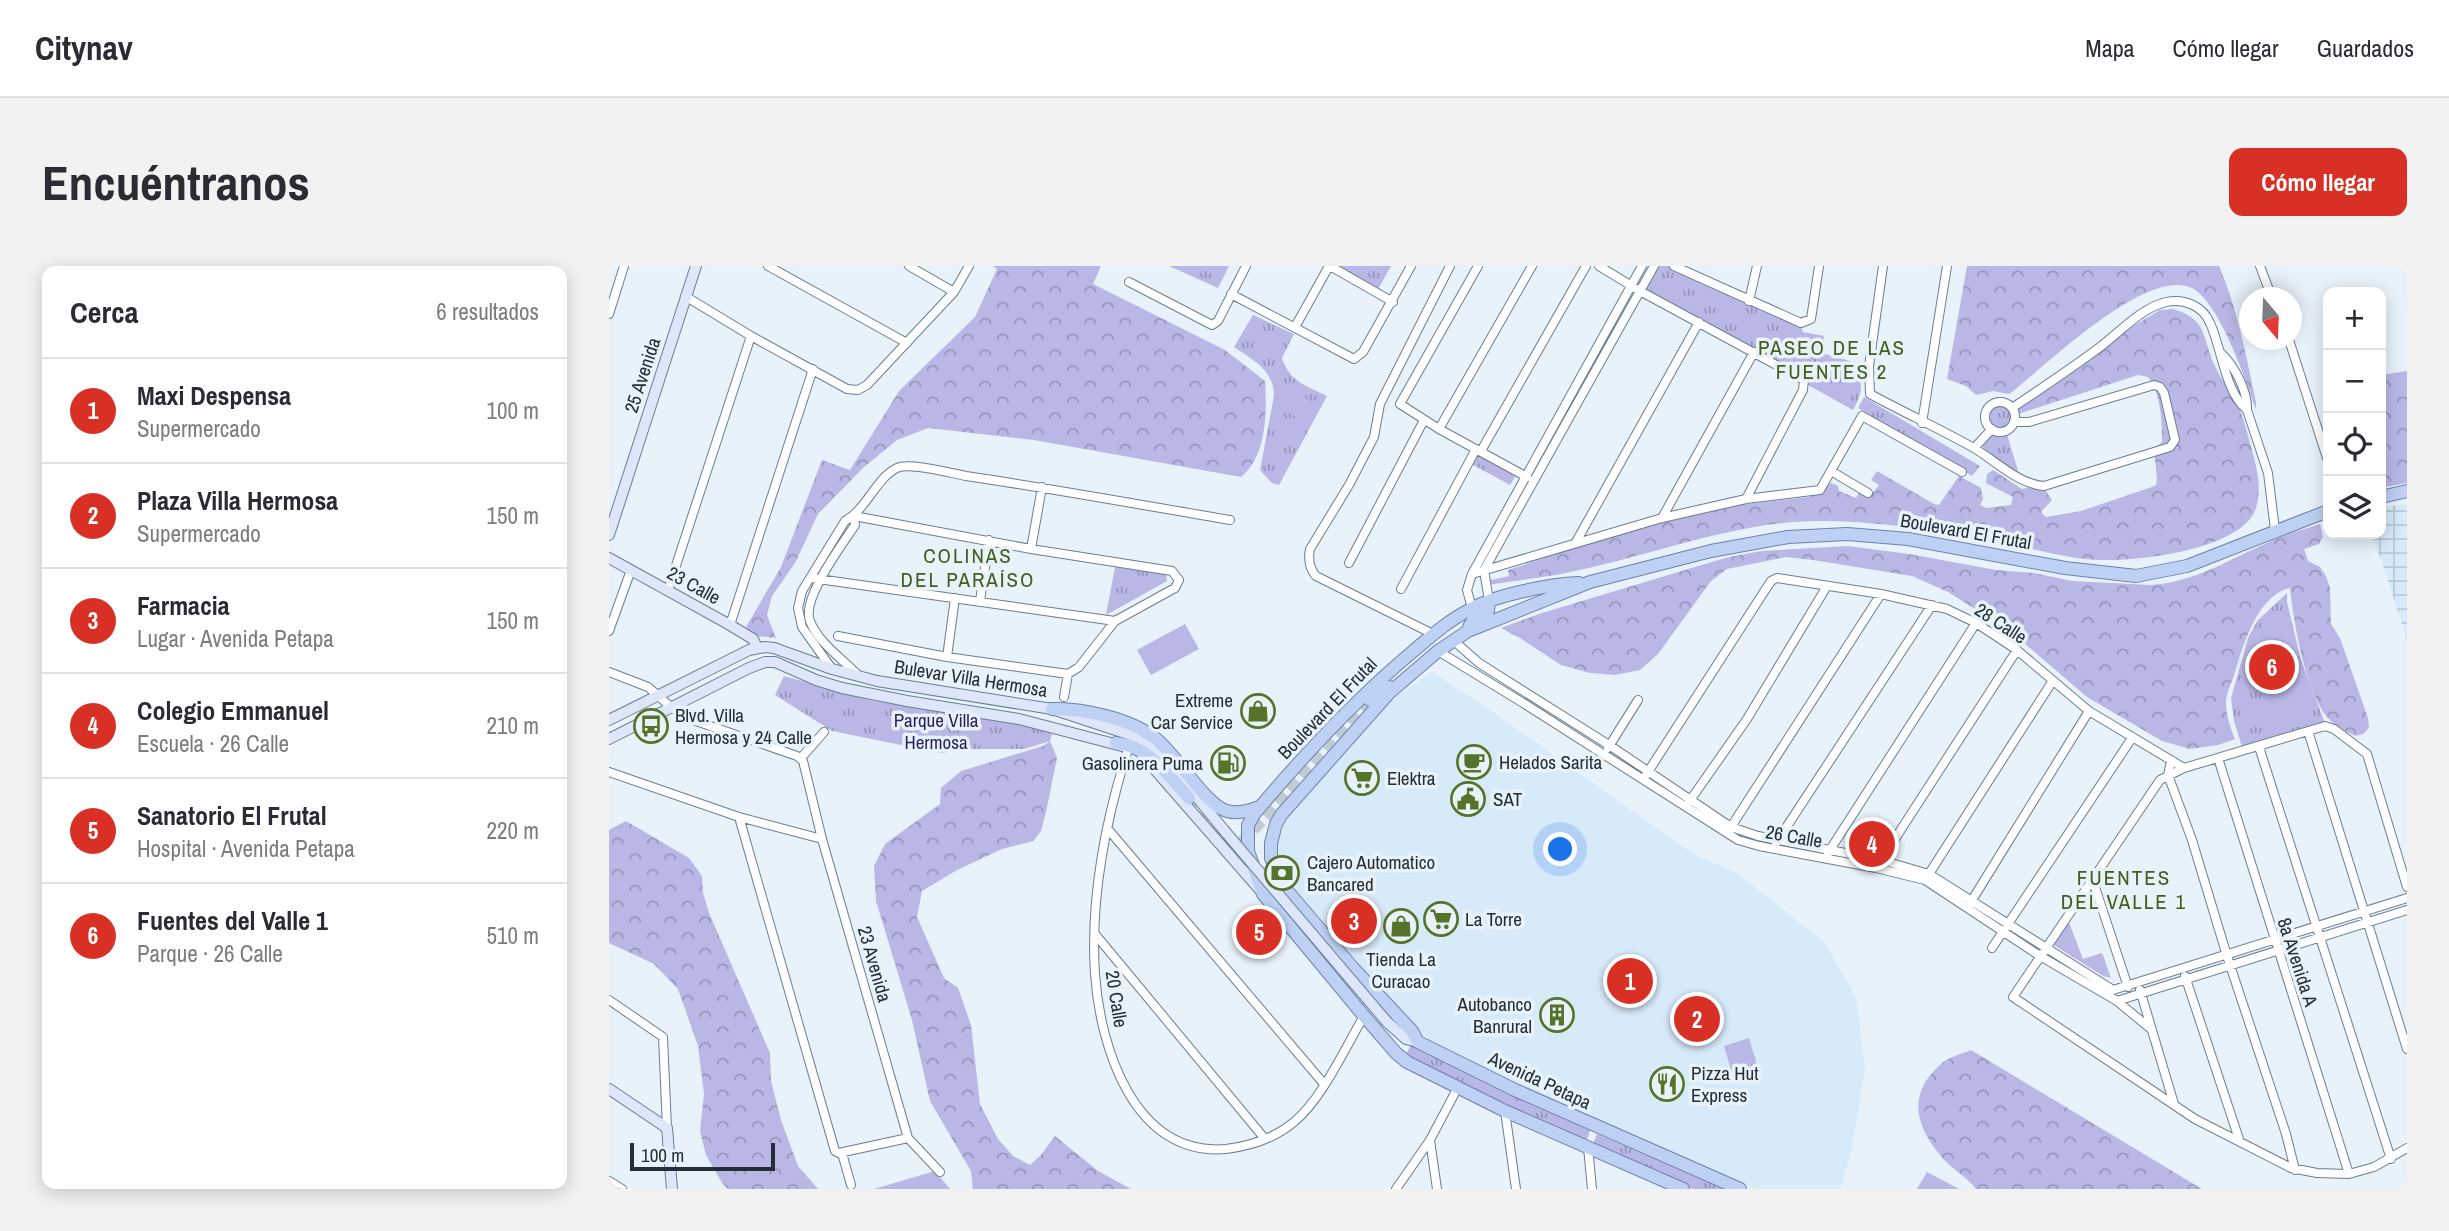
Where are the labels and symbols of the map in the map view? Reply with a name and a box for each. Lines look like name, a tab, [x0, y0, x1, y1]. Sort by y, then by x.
north arrow	[2239, 287, 2302, 350]
district label: PASEO DE LAS FUENTES 2	[1758, 333, 1906, 386]
street label: 25 Avenida	[618, 334, 666, 416]
street label: Boulevard El Frutal	[1898, 507, 2034, 555]
district label: COLINAS DEL PARAÍSO	[901, 541, 1035, 594]
street label: 23 Calle	[663, 560, 725, 610]
street label: 28 Calle	[1970, 597, 2032, 649]
pin: 6	[2249, 641, 2295, 693]
street label: Boulevard El Frutal	[1272, 651, 1382, 765]
street label: Bulevar Villa Hermosa	[893, 653, 1050, 703]
place label: Extreme Car Service	[1151, 687, 1233, 735]
shop icon: Extreme Car Service	[1239, 692, 1277, 730]
place label: Blvd. Villa Hermosa y 24 Calle	[675, 702, 812, 750]
bus stop icon: Blvd. Villa Hermosa y 24 Calle	[632, 707, 670, 745]
park label: Parque Villa Hermosa	[894, 707, 979, 755]
cafe icon: Helados Sarita	[1455, 743, 1493, 781]
fuel station icon: Gasolinera Puma	[1209, 744, 1247, 782]
place label: Helados Sarita	[1499, 749, 1602, 775]
place label: Gasolinera Puma	[1082, 750, 1203, 776]
supermarket icon: Elektra	[1343, 759, 1381, 797]
place label: Elektra	[1387, 765, 1436, 791]
public building icon: SAT	[1449, 780, 1487, 818]
place label: SAT	[1493, 786, 1523, 812]
street label: 26 Calle	[1764, 818, 1824, 854]
pin: 4	[1849, 818, 1895, 870]
your location	[1543, 832, 1577, 866]
place label: Cajero Automatico Bancared	[1307, 849, 1435, 897]
bank icon: Cajero Automatico Bancared	[1263, 854, 1301, 892]
district label: FUENTES DEL VALLE 1	[2061, 863, 2187, 916]
pin: 3	[1331, 895, 1377, 947]
supermarket icon: La Torre	[1422, 900, 1460, 938]
pin: 5	[1236, 906, 1282, 958]
place label: La Torre	[1465, 906, 1522, 932]
shop icon: Tienda La Curacao	[1382, 907, 1420, 945]
street label: 8a Avenida A	[2271, 914, 2325, 1010]
street label: 23 Avenida	[852, 923, 898, 1005]
place label: Tienda La Curacao	[1366, 946, 1436, 994]
pin: 1	[1607, 955, 1653, 1007]
street label: 20 Calle	[1100, 969, 1134, 1029]
place label: Autobanco Banrural	[1457, 991, 1532, 1039]
pin: 2	[1674, 993, 1720, 1045]
building icon: Autobanco Banrural	[1538, 996, 1576, 1034]
street label: Avenida Petapa	[1483, 1044, 1596, 1115]
place label: Pizza Hut Express	[1691, 1060, 1759, 1108]
restaurant icon: Pizza Hut Express	[1648, 1065, 1686, 1103]
scale bar	[630, 1140, 775, 1172]

